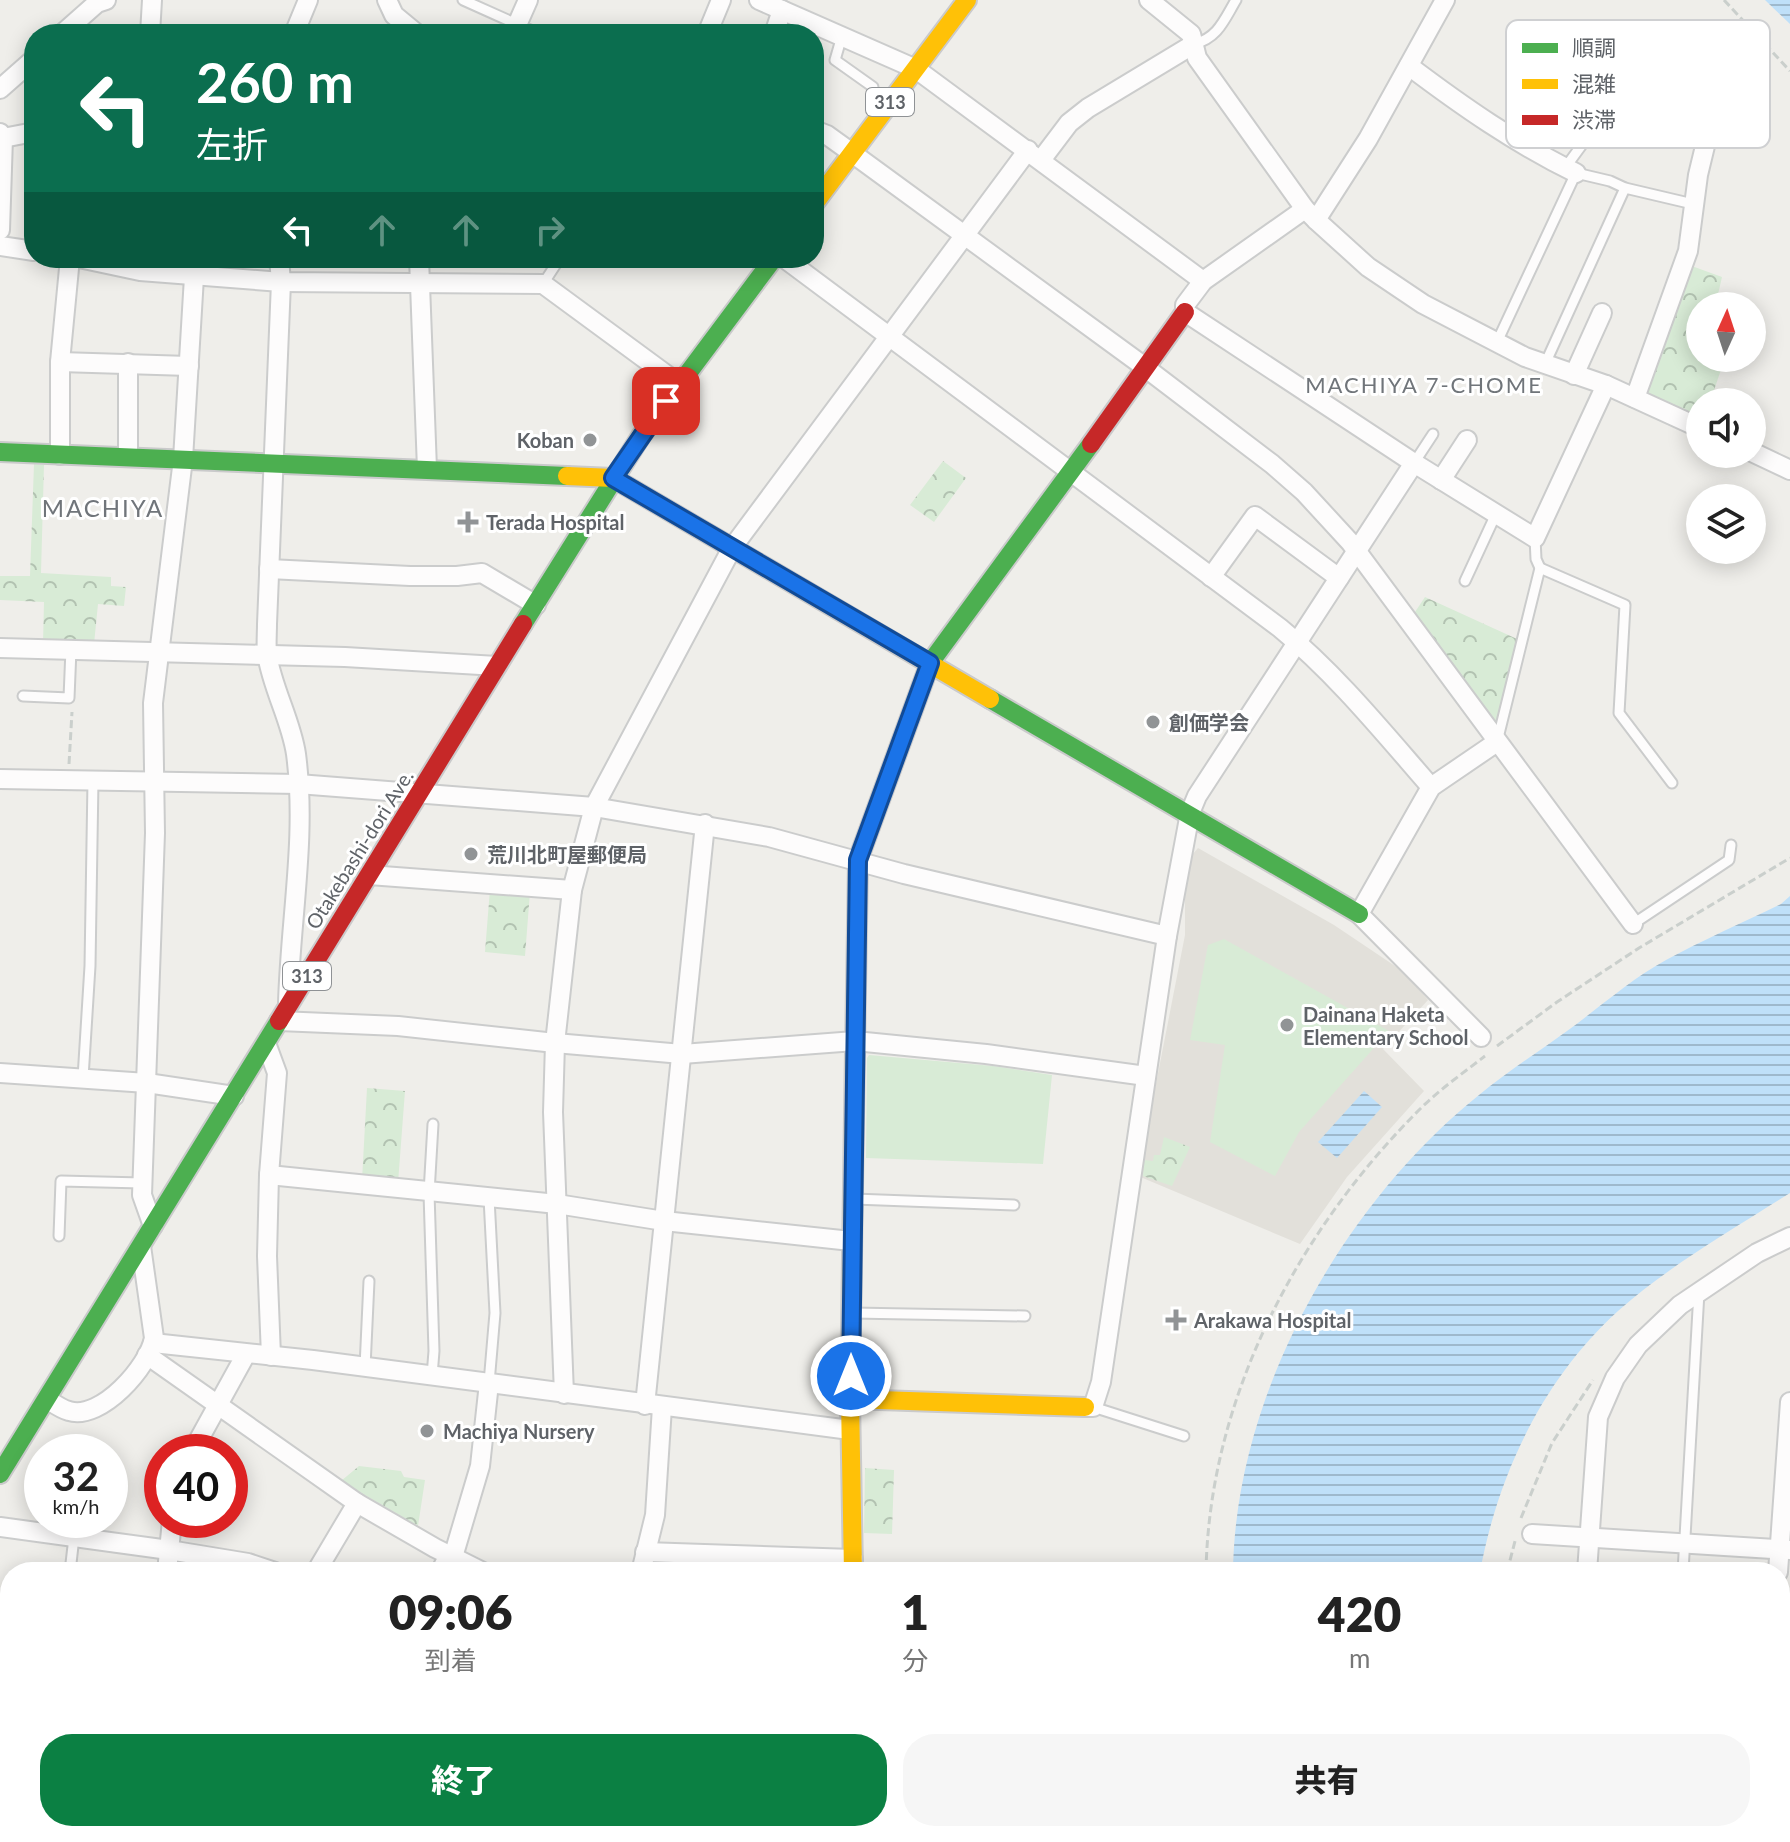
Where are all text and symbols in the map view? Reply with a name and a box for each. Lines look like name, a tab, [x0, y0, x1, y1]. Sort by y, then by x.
legend	[1506, 20, 1770, 148]
text: 順調	[1572, 34, 1616, 61]
text: 260 m	[196, 48, 354, 115]
icon: left	[64, 56, 168, 160]
text: 混雑	[1572, 70, 1616, 97]
road number: 313	[866, 88, 914, 116]
text: 渋滞	[1572, 106, 1616, 133]
text: 左折	[196, 122, 268, 166]
icon: left	[276, 208, 320, 252]
icon: ahead	[360, 208, 404, 252]
icon: ahead	[444, 208, 488, 252]
icon: right	[528, 208, 572, 252]
north arrow	[1686, 292, 1766, 372]
map controls	[1686, 292, 1766, 564]
pin	[632, 367, 700, 435]
district label: MACHIYA 7-CHOME	[1305, 371, 1543, 398]
icon: arrive	[644, 379, 688, 423]
button: sound	[1686, 388, 1766, 468]
place label: Koban	[517, 428, 574, 452]
marker: Koban	[581, 431, 599, 449]
button: layers	[1686, 484, 1766, 564]
district label: MACHIYA	[42, 493, 164, 522]
place label: Terada Hospital	[486, 510, 625, 534]
marker: Terada Hospital	[457, 511, 479, 533]
place label: 創価学会	[1169, 710, 1249, 734]
marker: 創価学会	[1144, 713, 1162, 731]
street label: Otakebashi-dori Ave.	[300, 765, 418, 933]
place label: 荒川北町屋郵便局	[487, 842, 647, 866]
marker: 荒川北町屋郵便局	[462, 845, 480, 863]
road number: 313	[283, 962, 331, 990]
place label: Dainana Haketa Elementary School	[1303, 1002, 1468, 1049]
marker: Dainana Haketa Elementary School	[1278, 1016, 1296, 1034]
place label: Arakawa Hospital	[1193, 1308, 1351, 1332]
marker: Arakawa Hospital	[1165, 1309, 1187, 1331]
position arrow	[809, 1334, 893, 1418]
place label: Machiya Nursery	[443, 1419, 595, 1443]
marker: Machiya Nursery	[418, 1422, 436, 1440]
speed limit sign: 40	[144, 1434, 248, 1538]
text: 32	[53, 1452, 99, 1500]
text: km/h	[53, 1494, 99, 1518]
text: 09:06	[389, 1583, 513, 1640]
text: 1	[901, 1583, 929, 1640]
text: 420	[1318, 1585, 1401, 1642]
text: m	[1349, 1642, 1370, 1674]
text: 到着	[425, 1644, 477, 1676]
text: 分	[902, 1644, 928, 1676]
button: 終了	[40, 1734, 887, 1826]
button: 共有	[903, 1734, 1750, 1826]

